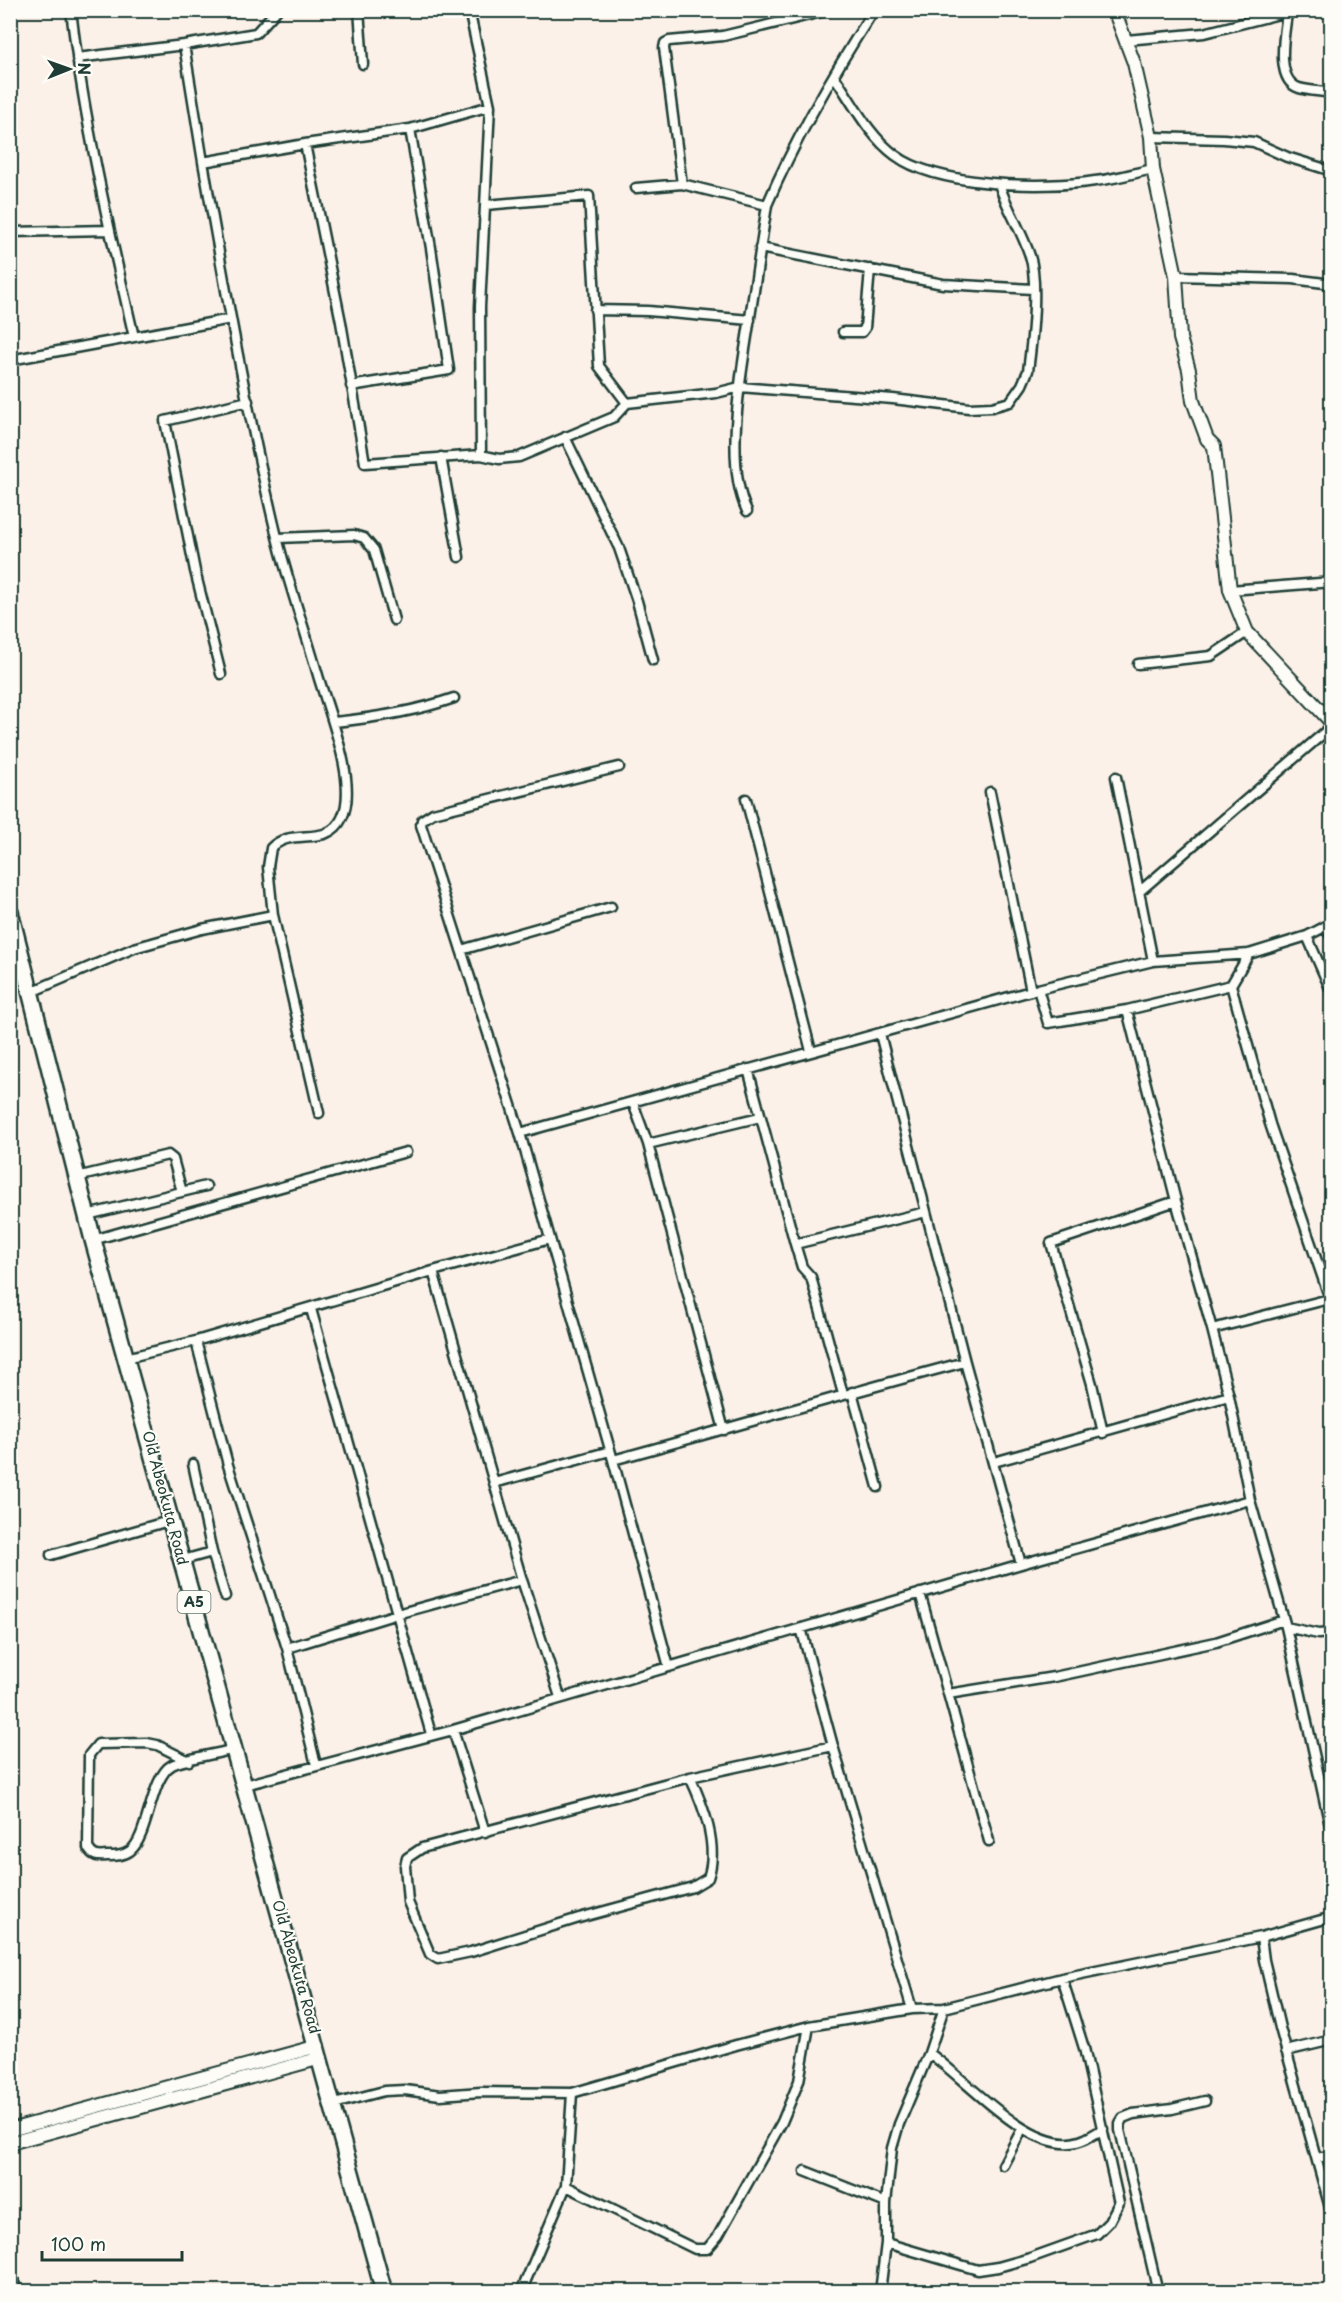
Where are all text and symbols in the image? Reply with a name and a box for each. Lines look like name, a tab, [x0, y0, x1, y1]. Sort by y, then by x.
north arrow	[39, 39, 99, 99]
text: N	[73, 62, 97, 75]
street label: Old Abeokuta Road	[137, 1428, 195, 1567]
road number: A5	[178, 1591, 210, 1613]
street label: Old Abeokuta Road	[267, 1897, 328, 2036]
scale bar	[42, 2224, 182, 2262]
text: 100 m	[51, 2230, 106, 2257]

